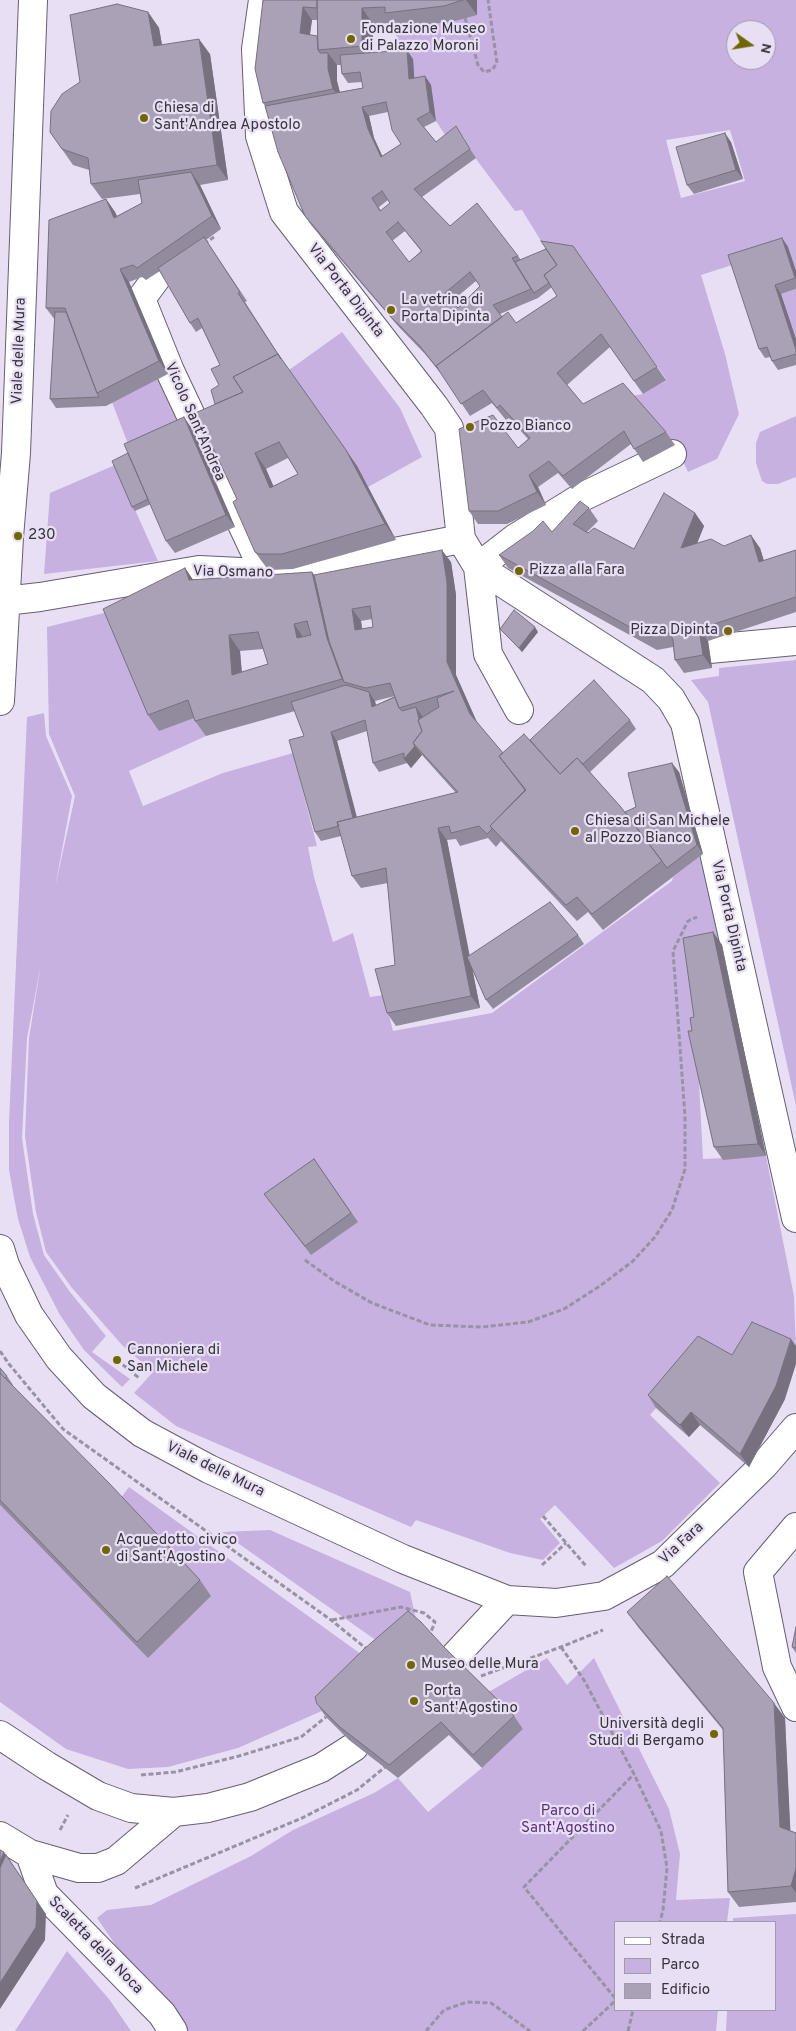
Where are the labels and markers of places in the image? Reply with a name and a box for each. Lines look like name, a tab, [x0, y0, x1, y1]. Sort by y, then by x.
place label: Fondazione Museo di Palazzo Moroni	[361, 21, 486, 56]
marker: Fondazione Museo di Palazzo Moroni	[345, 33, 357, 45]
place label: Chiesa di Sant'Andrea Apostolo	[154, 100, 301, 135]
marker: Chiesa di Sant'Andrea Apostolo	[138, 112, 150, 124]
place label: La vetrina di Porta Dipinta	[401, 292, 490, 327]
marker: La vetrina di Porta Dipinta	[385, 304, 397, 316]
place label: Pozzo Bianco	[480, 418, 571, 436]
marker: Pozzo Bianco	[464, 421, 476, 433]
place label: 230	[28, 527, 56, 545]
marker: 230	[12, 530, 24, 542]
place label: Pizza alla Fara	[529, 562, 625, 580]
marker: Pizza alla Fara	[513, 565, 525, 577]
place label: Pizza Dipinta	[630, 622, 718, 640]
marker: Pizza Dipinta	[722, 625, 734, 637]
place label: Chiesa di San Michele al Pozzo Bianco	[585, 813, 730, 848]
marker: Chiesa di San Michele al Pozzo Bianco	[569, 825, 581, 837]
place label: Cannoniera di San Michele	[127, 1342, 220, 1377]
marker: Cannoniera di San Michele	[111, 1354, 123, 1366]
place label: Acquedotto civico di Sant'Agostino	[116, 1532, 237, 1567]
marker: Acquedotto civico di Sant'Agostino	[100, 1544, 112, 1556]
place label: Museo delle Mura	[421, 1656, 539, 1674]
marker: Museo delle Mura	[405, 1659, 417, 1671]
place label: Porta Sant'Agostino	[424, 1683, 518, 1718]
marker: Porta Sant'Agostino	[408, 1695, 420, 1707]
place label: Università degli Studi di Bergamo	[588, 1716, 704, 1751]
marker: Università degli Studi di Bergamo	[708, 1728, 720, 1740]

